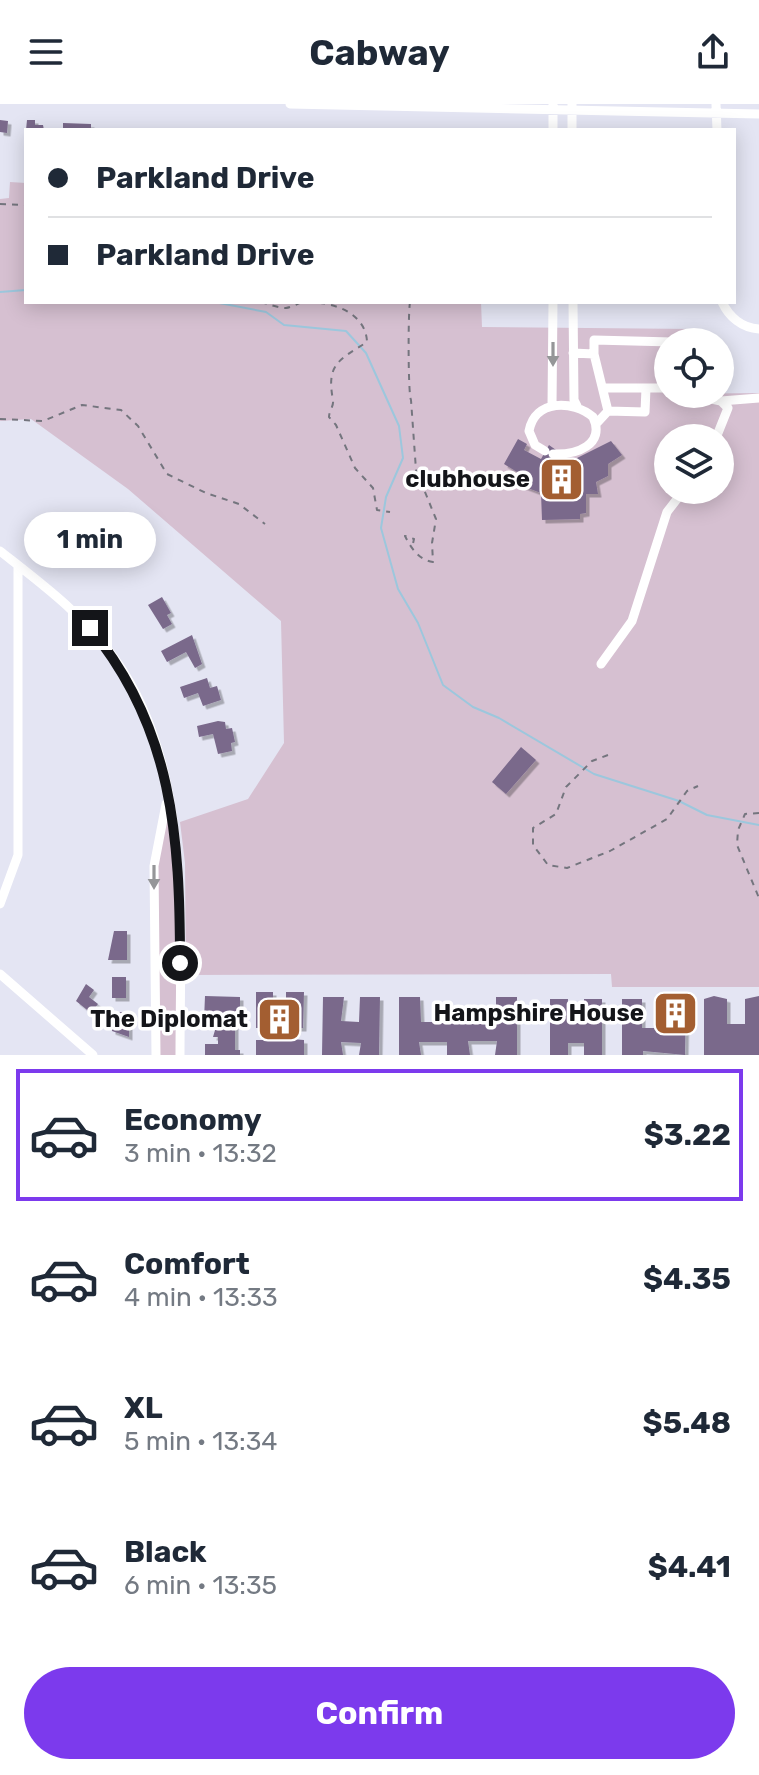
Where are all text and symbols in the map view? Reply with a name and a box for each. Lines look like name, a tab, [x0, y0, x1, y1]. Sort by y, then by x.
icon: menu	[24, 30, 68, 74]
icon: share	[691, 30, 735, 74]
text: Cabway	[309, 31, 450, 74]
text: Parkland Drive	[96, 160, 314, 196]
text: Parkland Drive	[96, 237, 314, 273]
map controls	[654, 328, 734, 504]
button: locate	[654, 328, 734, 408]
one-way arrow	[547, 342, 559, 367]
button: layers	[654, 424, 734, 504]
building icon: clubhouse	[537, 455, 585, 503]
place label: clubhouse	[405, 465, 530, 493]
callout: 1 min	[24, 512, 156, 568]
text: 1 min	[57, 524, 123, 555]
route end	[72, 610, 108, 646]
one-way arrow	[148, 865, 160, 890]
route start	[162, 945, 198, 981]
building icon: Hampshire House	[651, 989, 699, 1037]
building icon: The Diplomat	[255, 995, 303, 1043]
place label: Hampshire House	[433, 999, 644, 1027]
place label: The Diplomat	[90, 1005, 248, 1033]
icon: car	[28, 1099, 100, 1171]
text: Economy	[124, 1102, 262, 1138]
text: $3.22	[644, 1117, 731, 1153]
text: 3 min · 13:32	[124, 1138, 277, 1169]
icon: car	[28, 1243, 100, 1315]
text: Comfort	[124, 1246, 250, 1282]
text: $4.35	[643, 1261, 731, 1297]
text: 4 min · 13:33	[124, 1282, 278, 1313]
icon: car	[28, 1387, 100, 1459]
text: XL	[124, 1390, 163, 1426]
text: $5.48	[643, 1405, 731, 1441]
text: 5 min · 13:34	[124, 1426, 277, 1457]
icon: car	[28, 1531, 100, 1603]
text: Black	[124, 1534, 207, 1570]
text: $4.41	[648, 1549, 731, 1585]
text: 6 min · 13:35	[124, 1570, 277, 1601]
button: Confirm	[24, 1667, 735, 1759]

